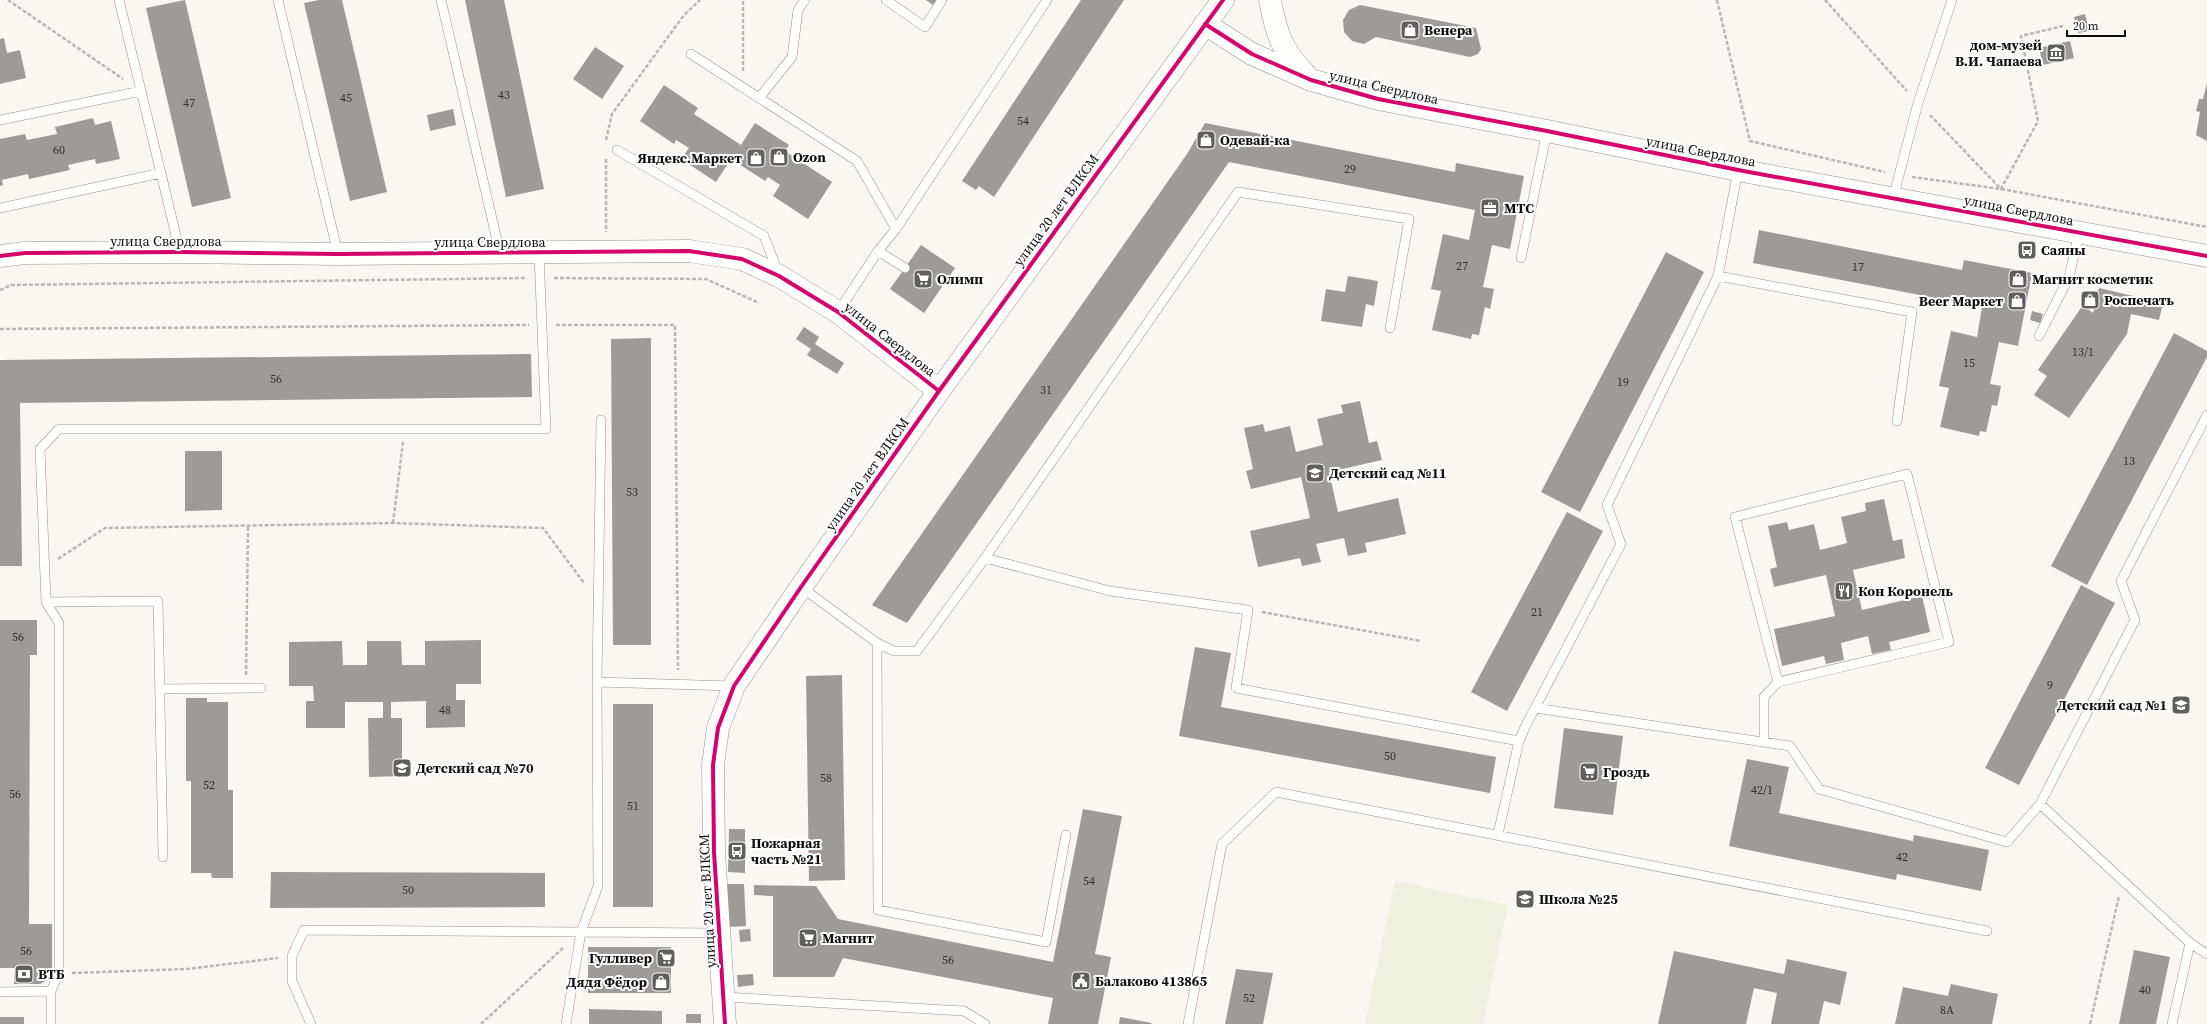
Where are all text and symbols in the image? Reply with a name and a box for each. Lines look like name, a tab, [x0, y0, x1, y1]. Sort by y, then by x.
scale bar	[2067, 12, 2125, 38]
text: 20 m	[2073, 18, 2099, 34]
shop icon: Венера	[1399, 19, 1421, 41]
place label: Венера	[1424, 20, 1473, 40]
place label: дом-музей В.И. Чапаева	[1955, 35, 2043, 71]
museum icon: дом-музей В.И. Чапаева	[2045, 42, 2067, 64]
street label: улица Свердлова	[1327, 65, 1441, 109]
house number: 43	[498, 87, 510, 103]
house number: 45	[340, 90, 352, 106]
house number: 47	[183, 95, 195, 111]
house number: 54	[1017, 113, 1029, 129]
shop icon: Одевай-ка	[1195, 129, 1217, 151]
place label: Одевай-ка	[1220, 130, 1290, 150]
street label: улица Свердлова	[1644, 131, 1758, 172]
house number: 60	[53, 142, 65, 158]
shop icon: Ozon	[768, 146, 790, 168]
shop icon: Яндекс.Маркет	[745, 147, 767, 169]
place label: Ozon	[793, 147, 826, 167]
place label: Яндекс.Маркет	[638, 148, 742, 168]
street label: улица 20 лет ВЛКСМ	[1008, 150, 1104, 270]
house number: 29	[1344, 161, 1356, 177]
street label: улица Свердлова	[1962, 190, 2076, 231]
office icon: МТС	[1479, 197, 1501, 219]
place label: МТС	[1504, 198, 1534, 218]
street label: улица Свердлова	[110, 231, 223, 251]
street label: улица Свердлова	[434, 232, 547, 252]
bus stop icon: Саяны	[2016, 239, 2038, 261]
place label: Саяны	[2041, 240, 2086, 260]
house number: 27	[1456, 258, 1468, 274]
house number: 17	[1852, 259, 1864, 275]
supermarket icon: Олимп	[912, 268, 934, 290]
shop icon: Магнит косметик	[2007, 268, 2029, 290]
place label: Олимп	[937, 269, 983, 289]
place label: Магнит косметик	[2032, 269, 2154, 289]
shop icon: Роспечать	[2079, 289, 2101, 311]
shop icon: Beer Маркет	[2006, 290, 2028, 312]
place label: Роспечать	[2104, 290, 2175, 310]
place label: Beer Маркет	[1919, 291, 2003, 311]
street label: улица Свердлова	[840, 297, 941, 382]
house number: 13/1	[2072, 344, 2094, 360]
house number: 15	[1963, 355, 1975, 371]
house number: 56	[270, 371, 282, 387]
house number: 19	[1617, 374, 1629, 390]
house number: 31	[1040, 382, 1052, 398]
street label: улица 20 лет ВЛКСМ	[820, 413, 914, 535]
house number: 13	[2123, 453, 2135, 469]
school or university icon: Детский сад №11	[1304, 462, 1326, 484]
place label: Детский сад №11	[1329, 463, 1447, 483]
house number: 53	[626, 484, 638, 500]
restaurant icon: Кон Коронель	[1833, 580, 1855, 602]
place label: Кон Коронель	[1858, 581, 1953, 601]
house number: 21	[1531, 604, 1543, 620]
house number: 56	[12, 629, 24, 645]
house number: 9	[2047, 677, 2053, 693]
school or university icon: Детский сад №1	[2170, 694, 2192, 716]
place label: Детский сад №1	[2057, 695, 2167, 715]
house number: 48	[439, 702, 451, 718]
house number: 50	[1384, 748, 1396, 764]
school or university icon: Детский сад №70	[391, 757, 413, 779]
place label: Детский сад №70	[416, 758, 534, 778]
supermarket icon: Гроздь	[1578, 761, 1600, 783]
place label: Гроздь	[1603, 762, 1650, 782]
house number: 58	[820, 770, 832, 786]
house number: 52	[203, 777, 215, 793]
house number: 42/1	[1751, 782, 1773, 798]
house number: 56	[9, 786, 21, 802]
house number: 51	[627, 798, 639, 814]
street label: улица 20 лет ВЛКСМ	[693, 833, 721, 969]
place label: Пожарная часть №21	[751, 833, 821, 869]
bus stop icon: Пожарная часть №21	[726, 840, 748, 862]
house number: 42	[1896, 849, 1908, 865]
house number: 54	[1083, 873, 1095, 889]
house number: 50	[402, 882, 414, 898]
school or university icon: Школа №25	[1514, 888, 1536, 910]
place label: Школа №25	[1539, 889, 1618, 909]
supermarket icon: Магнит	[797, 927, 819, 949]
place label: Магнит	[822, 928, 874, 948]
house number: 56	[20, 943, 32, 959]
supermarket icon: Гулливер	[655, 947, 677, 969]
place label: Гулливер	[589, 948, 652, 968]
house number: 56	[942, 952, 954, 968]
bank icon: ВТБ	[13, 963, 35, 985]
place label: ВТБ	[38, 964, 65, 984]
public building icon: Балаково 413865	[1070, 970, 1092, 992]
shop icon: Дядя Фёдор	[650, 971, 672, 993]
place label: Балаково 413865	[1095, 971, 1207, 991]
place label: Дядя Фёдор	[566, 972, 647, 992]
house number: 40	[2139, 982, 2151, 998]
house number: 52	[1243, 990, 1255, 1006]
house number: 8А	[1940, 1002, 1954, 1018]

